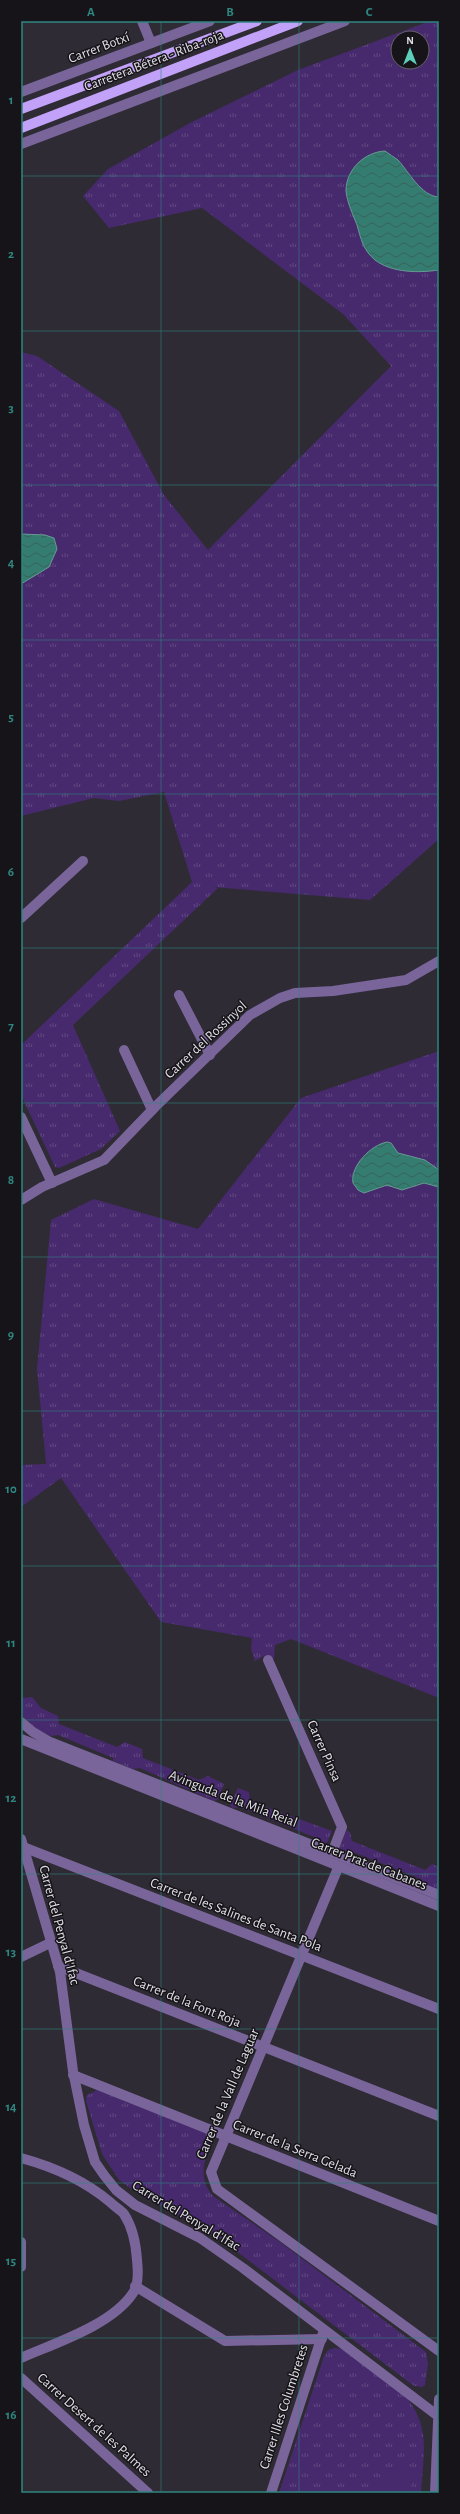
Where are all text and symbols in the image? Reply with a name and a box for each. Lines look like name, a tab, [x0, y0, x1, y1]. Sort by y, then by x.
text: A	[87, 6, 95, 19]
text: B	[226, 6, 234, 19]
text: C	[366, 6, 373, 19]
street label: Carretera Bétera - Riba-roja	[82, 28, 226, 94]
street label: Carrer Botxí	[67, 30, 132, 66]
north arrow	[390, 30, 430, 70]
text: N	[406, 35, 414, 46]
text: 1	[9, 94, 13, 107]
text: 2	[8, 248, 14, 261]
text: 3	[8, 402, 14, 415]
text: 4	[8, 557, 15, 570]
text: 5	[8, 711, 14, 724]
text: 6	[8, 866, 14, 879]
street label: Carrer del Rossinyol	[162, 999, 250, 1081]
text: 7	[8, 1020, 14, 1033]
text: 8	[8, 1174, 14, 1187]
text: 9	[8, 1329, 14, 1342]
text: 10	[5, 1483, 17, 1496]
text: 11	[6, 1637, 16, 1650]
street label: Carrer Pinsa	[304, 1718, 344, 1784]
street label: Avinguda de la Mila Reial	[167, 1768, 299, 1830]
text: 12	[6, 1792, 16, 1805]
street label: Carrer Prat de Cabanes	[309, 1835, 429, 1893]
street label: Carrer del Penyal d'Ifac	[36, 1864, 82, 1987]
street label: Carrer de les Salines de Santa Pola	[148, 1876, 324, 1954]
text: 13	[6, 1946, 17, 1959]
street label: Carrer de la Font Roja	[131, 1974, 243, 2030]
street label: Carrer de la Vall de Laguar	[194, 2026, 262, 2161]
text: 14	[5, 2101, 17, 2114]
street label: Carrer de la Serra Gelada	[231, 2118, 360, 2181]
street label: Carrer del Penyal d'Ifac	[130, 2178, 243, 2254]
text: 15	[6, 2255, 17, 2268]
street label: Carrer Illes Columbretes	[257, 2343, 311, 2471]
street label: Carrer Desert de les Palmes	[35, 2370, 153, 2480]
text: 16	[6, 2409, 16, 2422]

